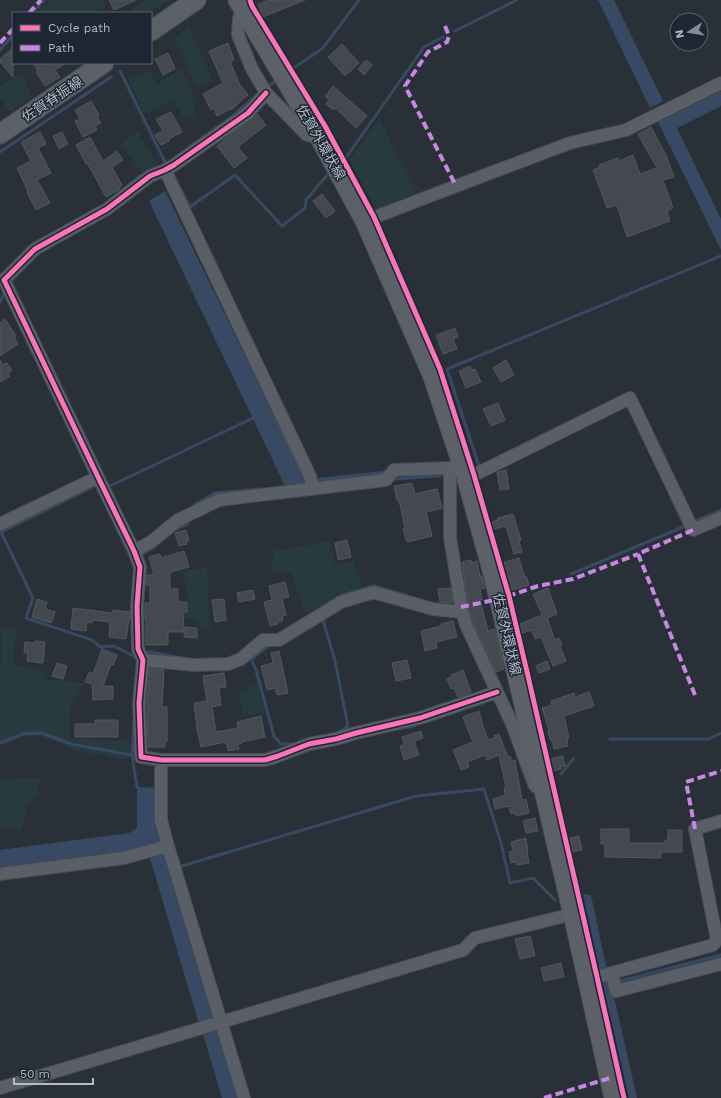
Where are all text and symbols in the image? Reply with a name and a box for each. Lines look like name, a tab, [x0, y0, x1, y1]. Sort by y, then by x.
legend	[12, 12, 152, 64]
north arrow	[669, 12, 709, 52]
text: Cycle path	[48, 21, 110, 35]
text: N	[673, 29, 687, 39]
text: Path	[48, 41, 74, 55]
street label: 佐賀脊振線	[19, 73, 85, 125]
street label: 佐賀外環状線	[293, 102, 349, 182]
street label: 佐賀外環状線	[490, 591, 524, 677]
scale bar	[14, 1060, 93, 1086]
text: 50 m	[20, 1067, 50, 1081]

